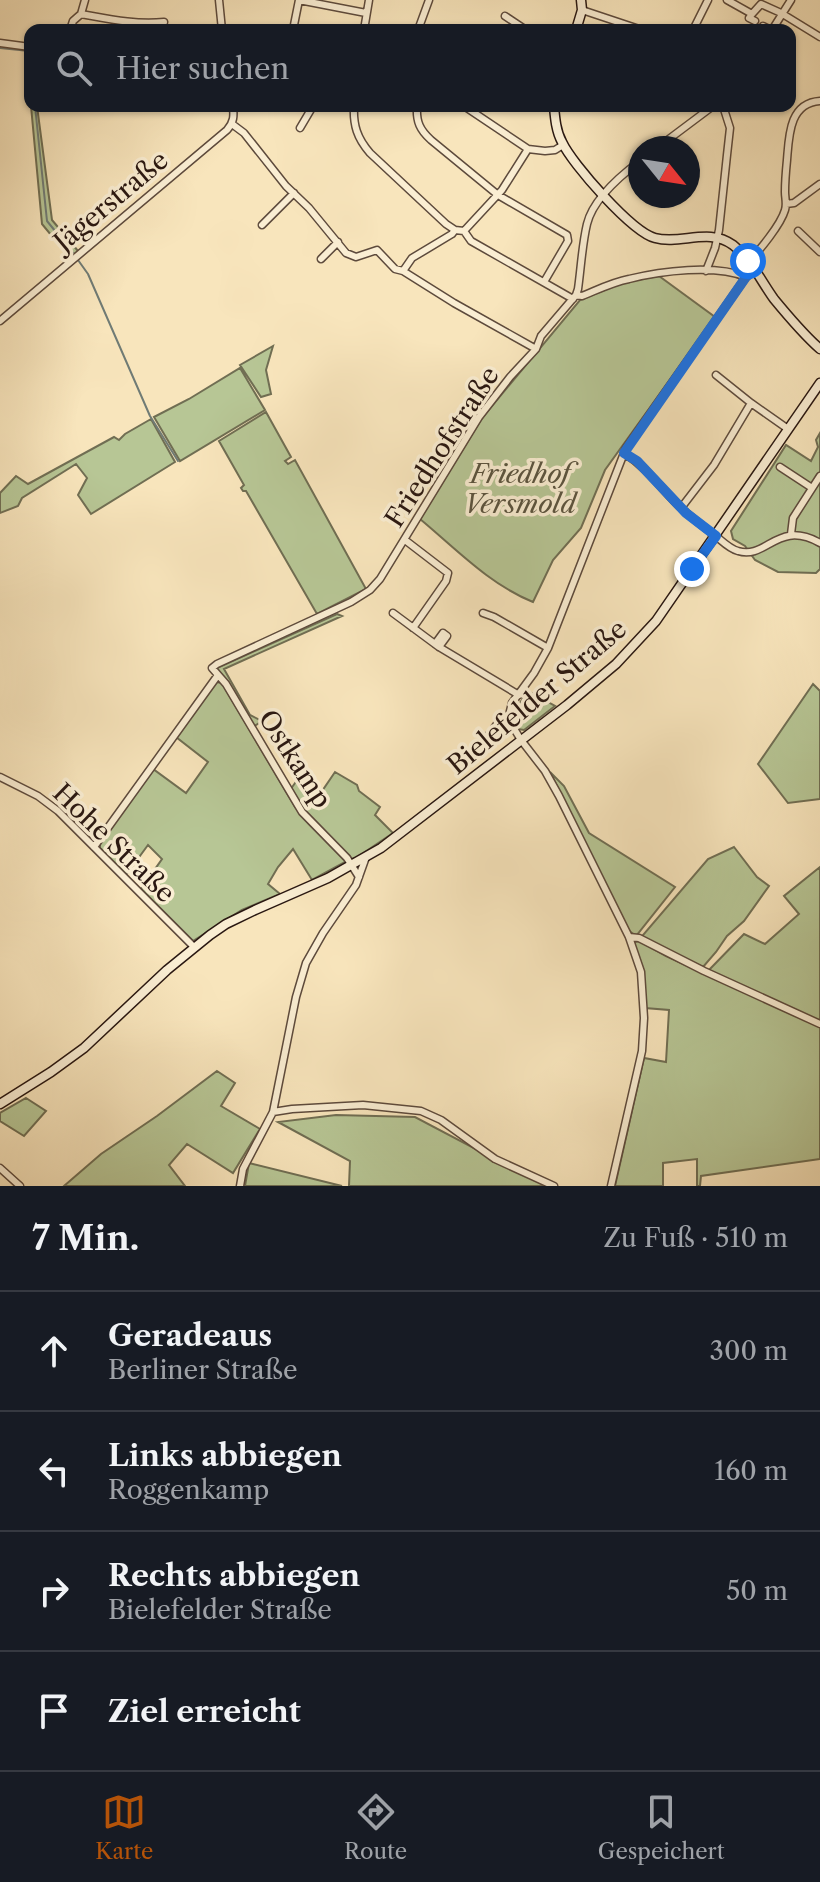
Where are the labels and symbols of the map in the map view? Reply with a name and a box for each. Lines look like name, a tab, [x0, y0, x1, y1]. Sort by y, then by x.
north arrow	[628, 136, 700, 208]
street label: Jägerstraße	[44, 144, 175, 261]
route start	[730, 243, 766, 279]
street label: Friedhofstraße	[378, 361, 506, 533]
park label: Friedhof Versmold	[464, 458, 580, 520]
route end	[674, 551, 710, 587]
street label: Bielefelder Straße	[441, 613, 633, 781]
street label: Ostkamp	[252, 704, 338, 814]
street label: Hohe Straße	[46, 777, 182, 909]

